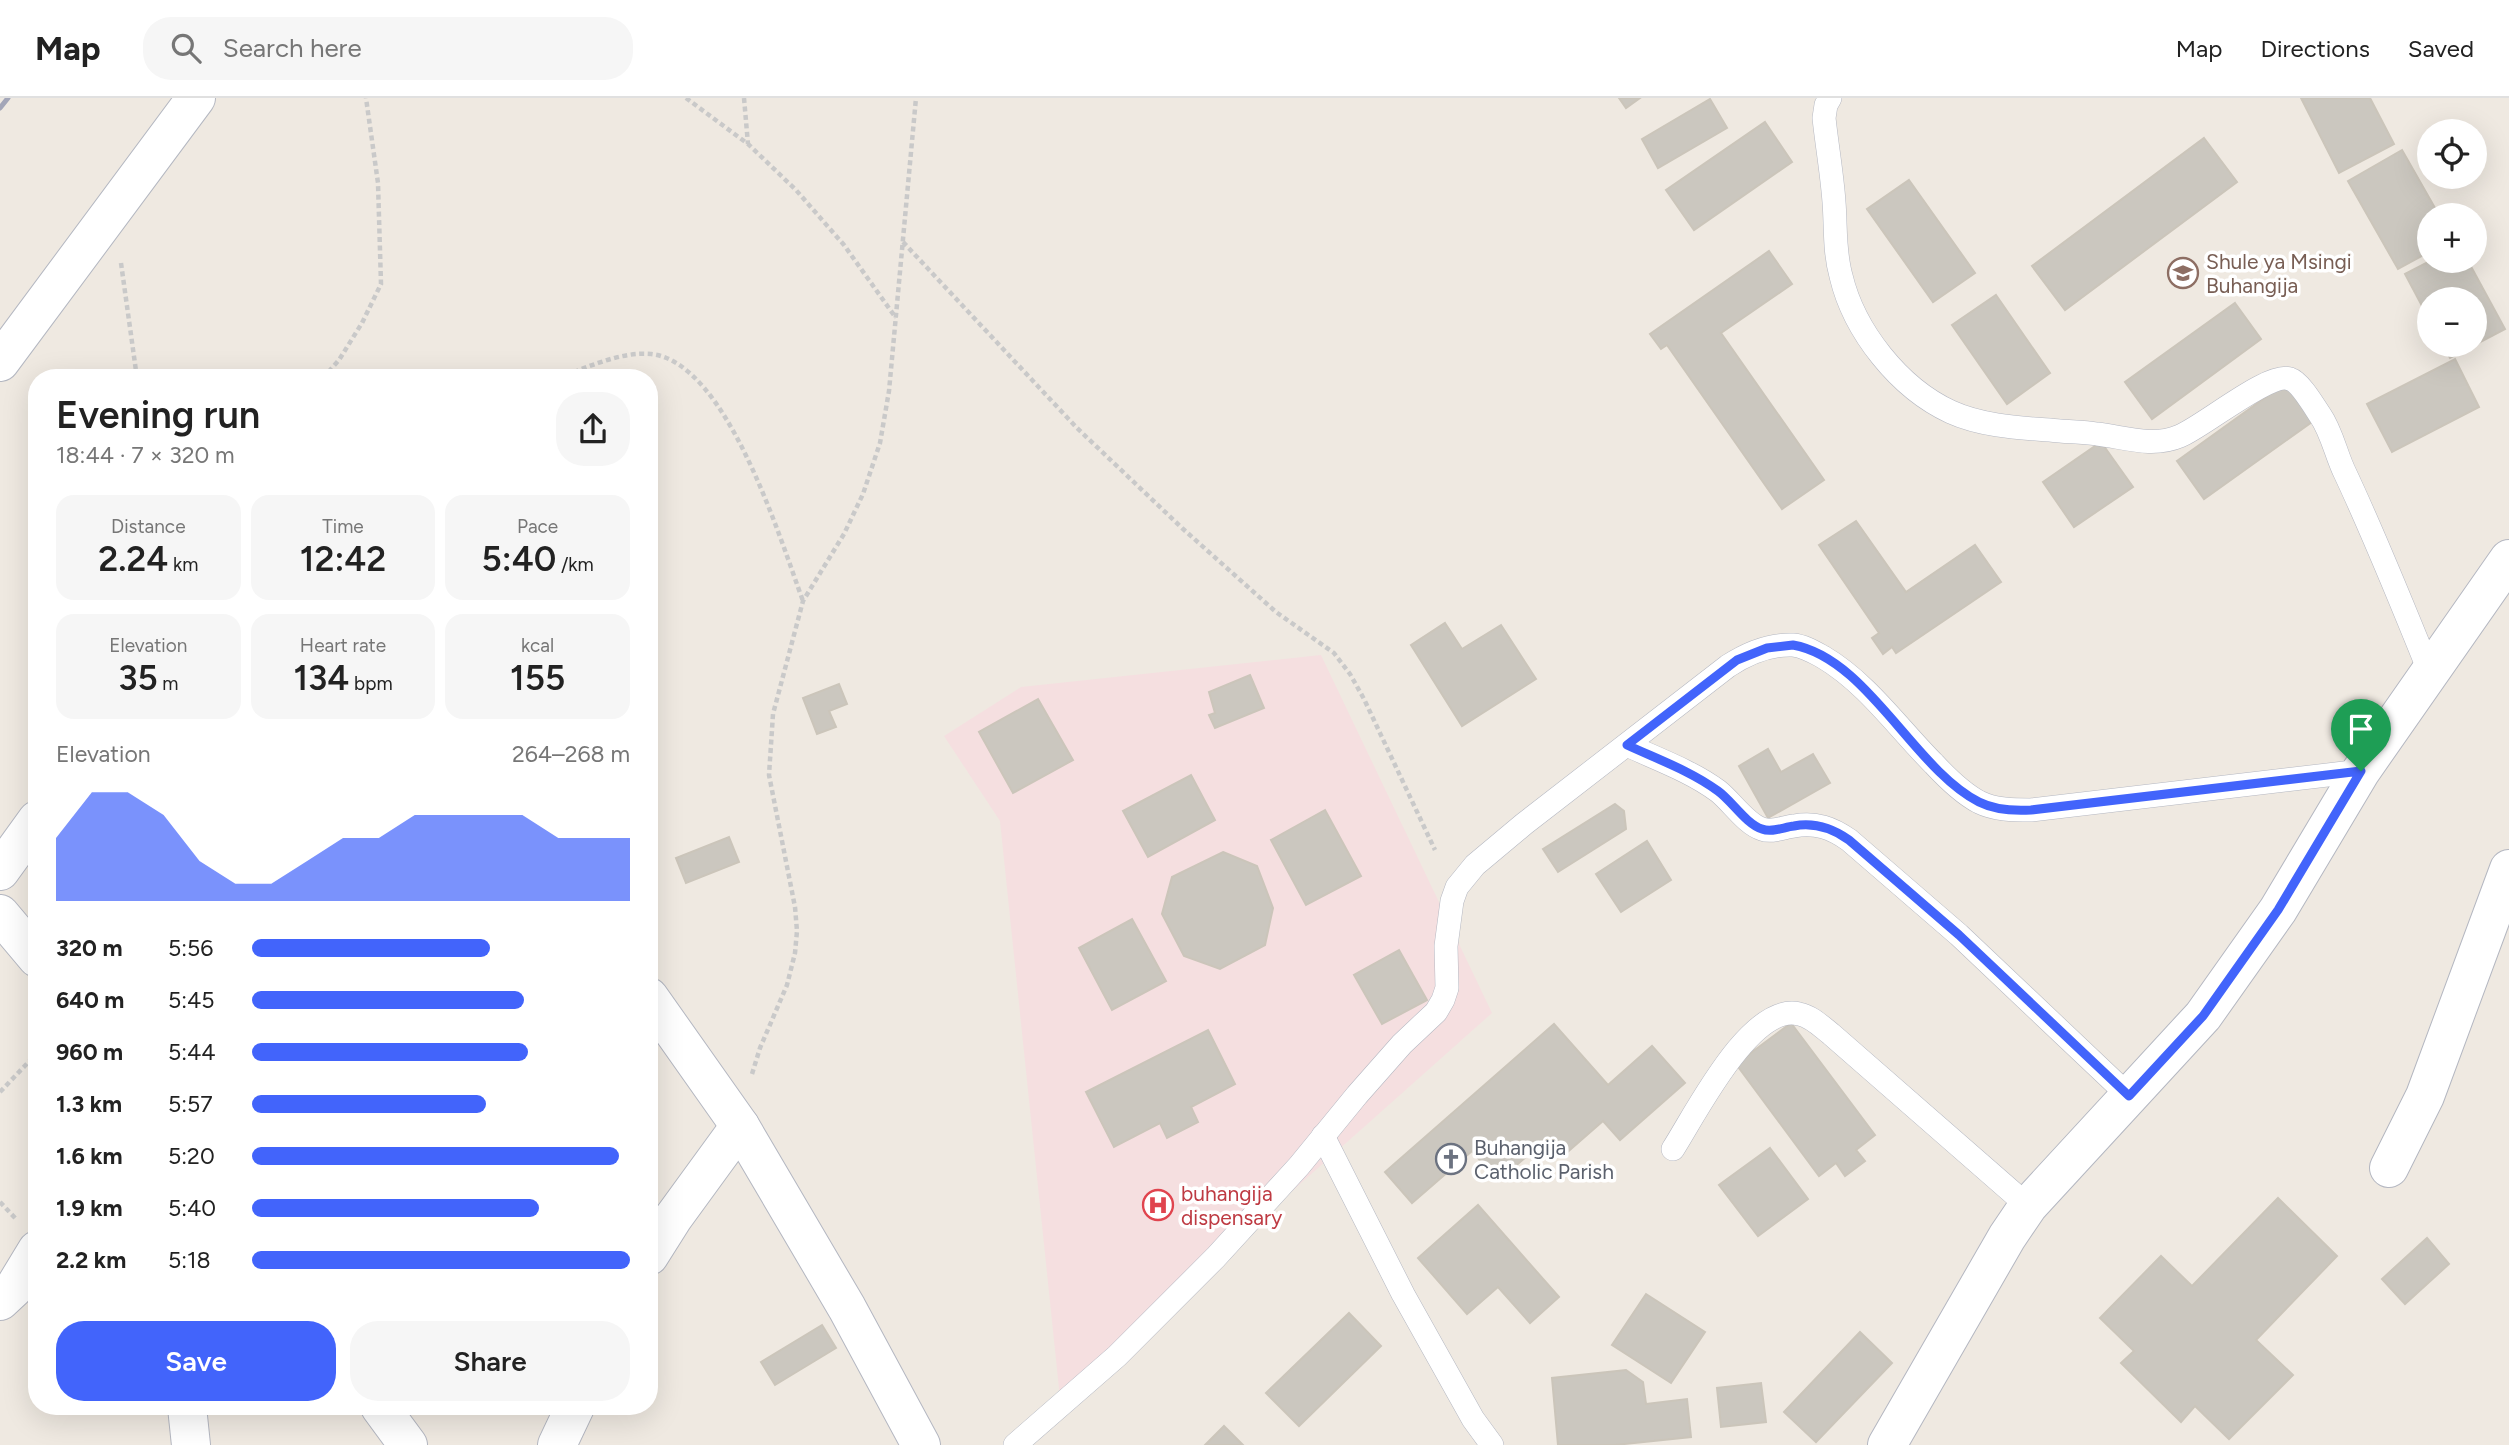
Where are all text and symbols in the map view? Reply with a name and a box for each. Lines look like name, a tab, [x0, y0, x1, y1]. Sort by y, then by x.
search box	[143, 17, 633, 80]
text: Map	[35, 29, 101, 68]
icon: search	[167, 29, 205, 67]
text: Search here	[223, 32, 362, 64]
text: Map	[2176, 34, 2222, 63]
text: Directions	[2260, 34, 2370, 63]
text: Saved	[2408, 34, 2474, 63]
map controls	[2417, 119, 2487, 357]
button: locate	[2417, 119, 2487, 189]
button: +	[2417, 203, 2487, 273]
place label: Shule ya Msingi Buhangija	[2206, 249, 2352, 298]
school or university icon: Shule ya Msingi Buhangija	[2166, 256, 2200, 290]
button: −	[2417, 287, 2487, 357]
text: Evening run	[56, 392, 260, 438]
button: share	[556, 392, 630, 466]
text: 18:44 · 7 × 320 m	[56, 441, 235, 469]
text: Distance	[111, 515, 186, 538]
text: Time	[322, 515, 364, 538]
text: Pace	[517, 515, 558, 538]
text: 2.24	[98, 538, 168, 580]
text: 12:42	[300, 538, 386, 580]
text: 5:40	[482, 538, 556, 580]
text: km	[168, 553, 198, 576]
text: /km	[556, 553, 594, 576]
text: Elevation	[109, 634, 187, 657]
text: Heart rate	[300, 634, 386, 657]
text: kcal	[521, 634, 554, 657]
text: 35	[118, 657, 158, 699]
text: 134	[293, 657, 349, 699]
text: 155	[510, 657, 565, 699]
text: m	[158, 672, 179, 695]
text: bpm	[349, 672, 393, 695]
pin	[2331, 699, 2391, 771]
icon: arrive	[2342, 710, 2380, 748]
text: Elevation	[56, 740, 151, 768]
text: 264–268 m	[512, 740, 630, 768]
text: 320 m	[56, 934, 123, 962]
text: 5:56	[168, 934, 213, 962]
text: 640 m	[56, 986, 124, 1014]
text: 5:45	[168, 986, 215, 1014]
text: 960 m	[56, 1038, 123, 1066]
text: 5:44	[168, 1038, 216, 1066]
text: 1.3 km	[56, 1090, 122, 1118]
text: 5:57	[168, 1090, 213, 1118]
place label: Buhangija Catholic Parish	[1474, 1135, 1614, 1184]
text: 1.6 km	[56, 1142, 123, 1170]
text: 5:20	[168, 1142, 215, 1170]
church icon: Buhangija Catholic Parish	[1434, 1142, 1468, 1176]
place label: buhangija dispensary	[1181, 1181, 1282, 1230]
hospital icon: buhangija dispensary	[1141, 1188, 1175, 1222]
text: 1.9 km	[56, 1194, 123, 1222]
text: 5:40	[168, 1194, 216, 1222]
text: 2.2 km	[56, 1246, 126, 1274]
text: 5:18	[168, 1246, 211, 1274]
button: Save	[56, 1321, 336, 1401]
button: Share	[350, 1321, 630, 1401]

